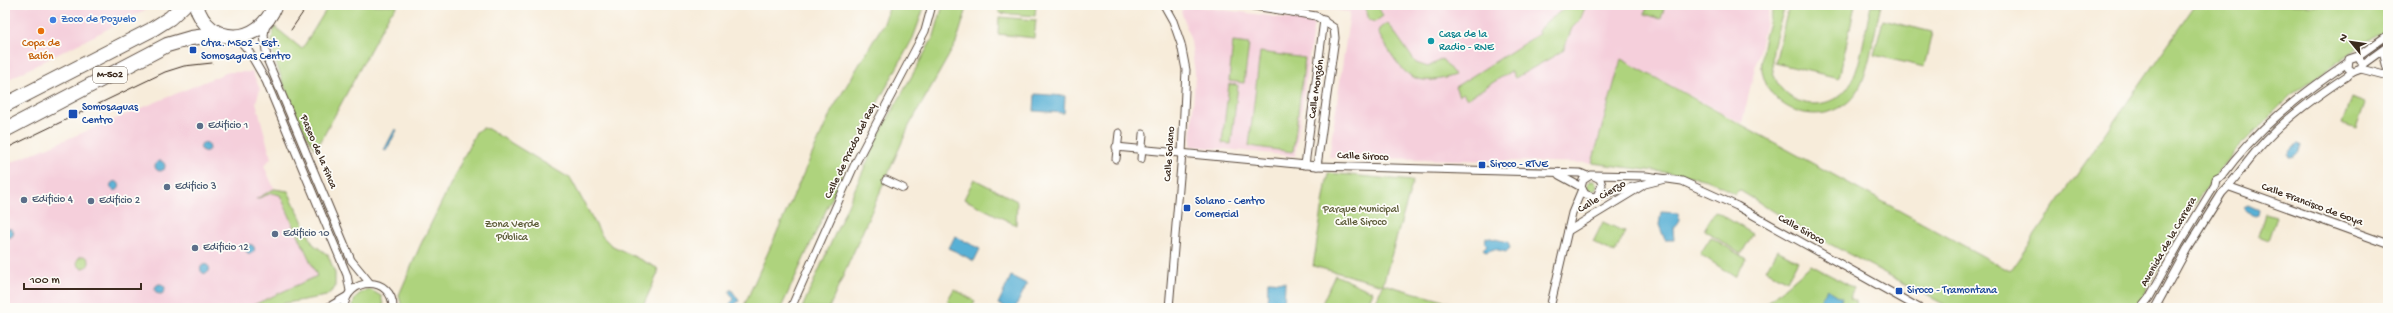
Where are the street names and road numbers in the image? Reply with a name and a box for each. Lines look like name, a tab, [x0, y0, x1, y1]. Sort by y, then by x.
street label: Calle Monzón	[1307, 58, 1327, 119]
road number: M-502	[93, 67, 127, 83]
street label: Calle de Prado del Rey	[823, 101, 880, 201]
street label: Paseo de la Finca	[297, 112, 339, 192]
street label: Calle Solano	[1162, 126, 1178, 182]
street label: Calle Siroco	[1337, 150, 1389, 164]
street label: Calle Cierzo	[1576, 178, 1628, 216]
street label: Calle Francisco de Goya	[2260, 181, 2365, 229]
street label: Avenida de la Carrera	[2139, 194, 2200, 289]
street label: Calle Siroco	[1775, 212, 1827, 248]

